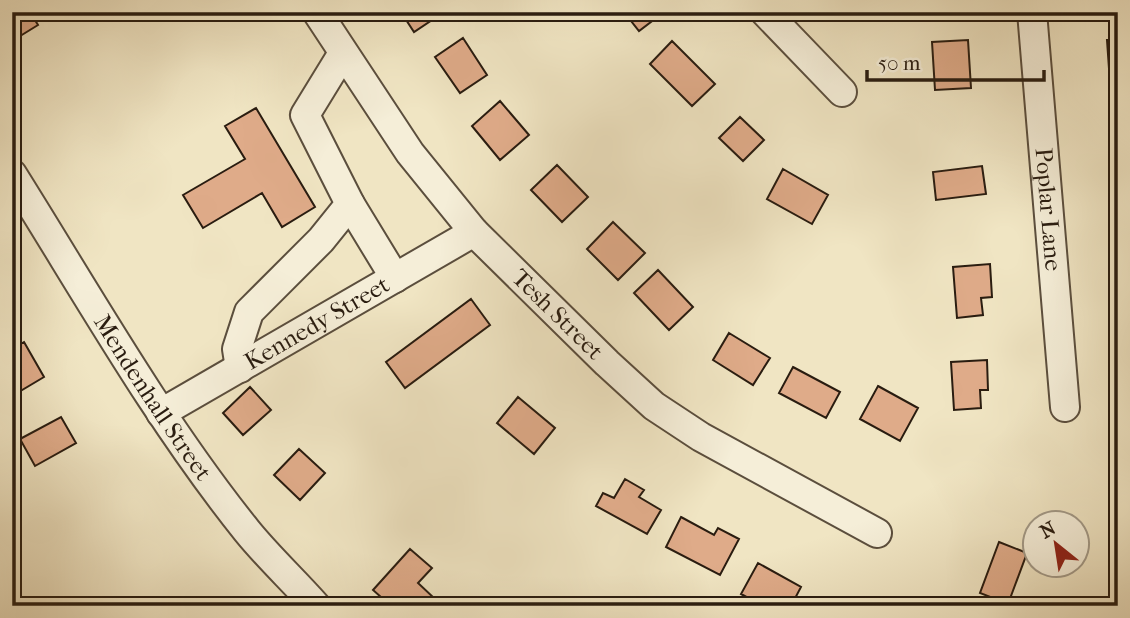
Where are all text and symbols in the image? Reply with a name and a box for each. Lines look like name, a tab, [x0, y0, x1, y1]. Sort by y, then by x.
scale bar	[867, 38, 1044, 82]
text: 50 m	[878, 51, 921, 75]
street label: Poplar Lane	[1029, 147, 1068, 272]
street label: Tesh Street	[506, 263, 609, 366]
street label: Kennedy Street	[239, 270, 395, 376]
street label: Mendenhall Street	[88, 309, 218, 486]
north arrow	[1021, 510, 1092, 580]
text: N	[1036, 517, 1060, 543]

